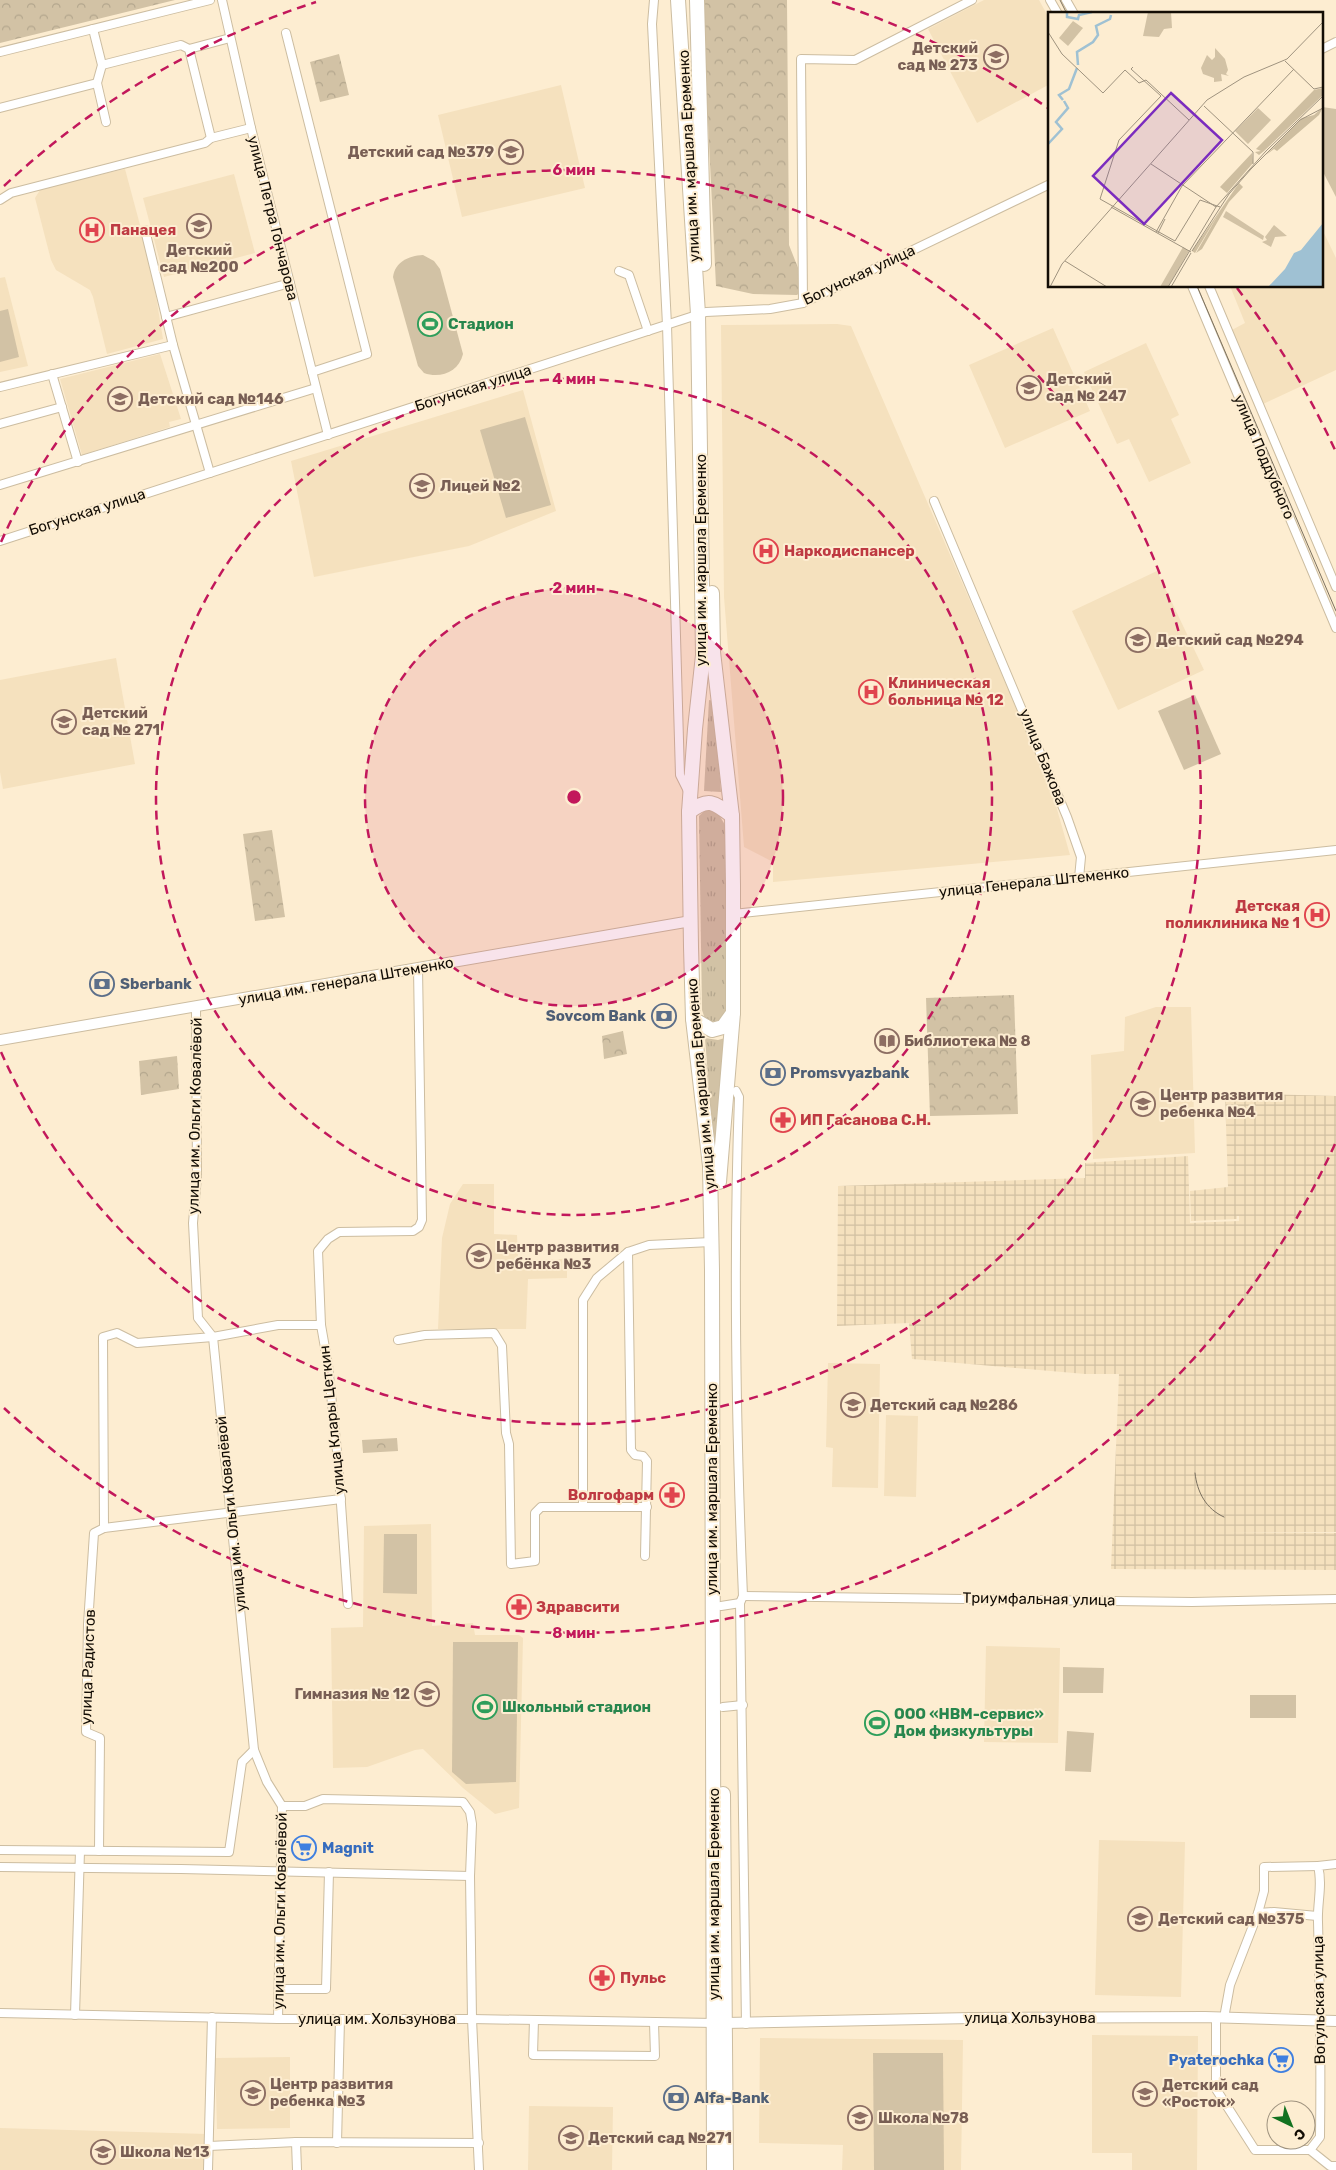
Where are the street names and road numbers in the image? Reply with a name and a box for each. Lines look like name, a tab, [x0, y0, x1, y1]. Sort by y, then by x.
street label: улица им. маршала Еременко	[674, 50, 704, 262]
street label: улица Петра Гончарова	[244, 134, 302, 302]
street label: Богунская улица	[800, 241, 918, 309]
street label: Богунская улица	[412, 361, 534, 415]
street label: улица Поддубного	[1230, 392, 1298, 522]
street label: улица им. маршала Еременко	[692, 454, 710, 666]
street label: Богунская улица	[26, 485, 148, 539]
street label: улица Бажова	[1016, 706, 1070, 808]
street label: улица Генерала Штеменко	[938, 863, 1130, 901]
street label: улица им. генерала Штеменко	[237, 953, 455, 1009]
street label: улица им. маршала Еременко	[683, 977, 719, 1191]
street label: улица им. Ольги Ковалёвой	[184, 1017, 206, 1215]
street label: улица Клары Цеткин	[315, 1344, 349, 1496]
street label: улица им. маршала Еременко	[703, 1383, 721, 1595]
street label: улица им. Ольги Ковалёвой	[212, 1415, 250, 1613]
street label: Триумфальная улица	[962, 1589, 1116, 1609]
street label: улица Радистов	[77, 1609, 99, 1725]
street label: улица им. маршала Еременко	[705, 1788, 723, 2000]
street label: улица им. Ольги Ковалёвой	[269, 1812, 291, 2010]
street label: Вогульская улица	[1309, 1936, 1329, 2064]
street label: улица Хользунова	[964, 2009, 1096, 2027]
street label: улица им. Хользунова	[298, 2010, 456, 2028]

